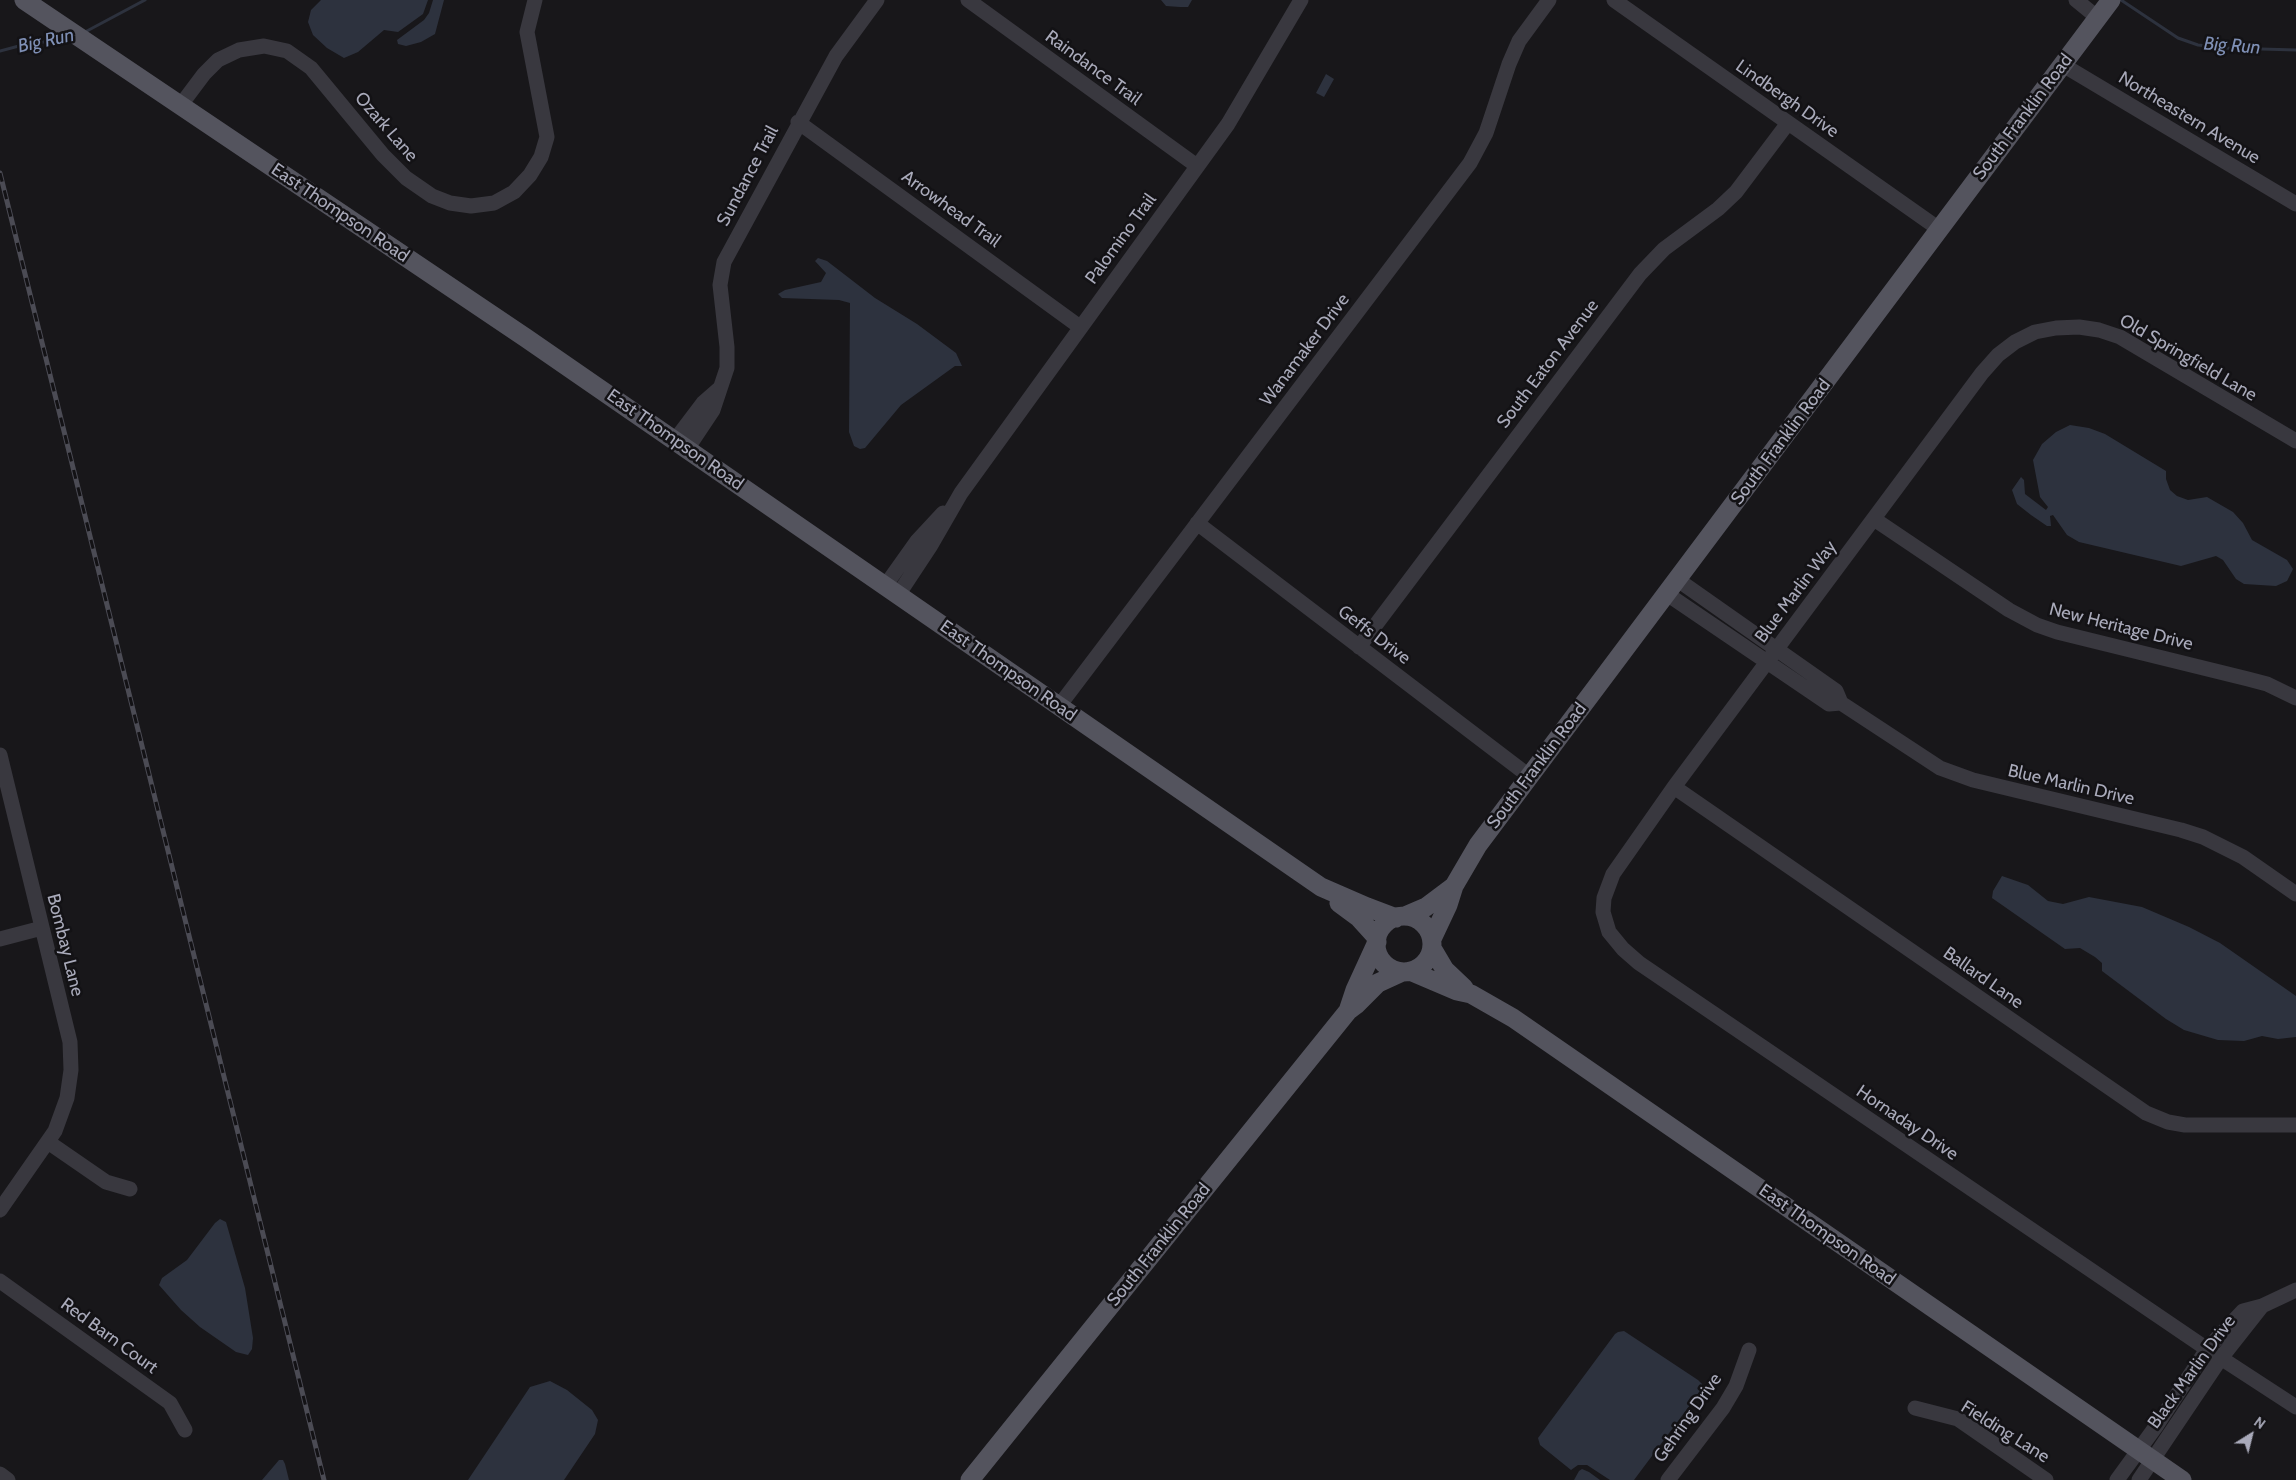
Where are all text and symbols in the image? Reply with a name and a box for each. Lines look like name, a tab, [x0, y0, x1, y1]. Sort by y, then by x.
water label: Big Run	[16, 24, 76, 58]
street label: Raindance Trail	[1041, 26, 1145, 110]
water label: Big Run	[2203, 33, 2261, 59]
street label: South Franklin Road	[1969, 50, 2077, 184]
street label: Lindbergh Drive	[1731, 56, 1843, 142]
street label: Northeastern Avenue	[2114, 67, 2264, 169]
street label: Ozark Lane	[350, 88, 422, 166]
street label: Sundance Trail	[713, 122, 783, 230]
street label: East Thompson Road	[267, 159, 413, 267]
street label: Arrowhead Trail	[897, 166, 1005, 252]
street label: Palomino Trail	[1081, 190, 1161, 288]
street label: Wanamaker Drive	[1256, 290, 1354, 410]
street label: South Eaton Avenue	[1493, 296, 1603, 432]
street label: Old Springfield Lane	[2115, 310, 2261, 406]
street label: South Franklin Road	[1727, 375, 1835, 509]
street label: East Thompson Road	[603, 385, 747, 495]
street label: Blue Marlin Way	[1751, 537, 1841, 647]
street label: New Heritage Drive	[2047, 599, 2195, 655]
street label: Geffs Drive	[1334, 601, 1414, 669]
street label: East Thompson Road	[936, 616, 1080, 726]
street label: South Franklin Road	[1483, 699, 1591, 833]
street label: Blue Marlin Drive	[2006, 760, 2136, 810]
street label: Bombay Lane	[42, 892, 88, 998]
street label: Ballard Lane	[1939, 942, 2027, 1014]
street label: Hornaday Drive	[1852, 1081, 1962, 1165]
street label: South Franklin Road	[1103, 1179, 1215, 1311]
street label: East Thompson Road	[1755, 1180, 1899, 1290]
street label: Red Barn Court	[56, 1294, 162, 1378]
street label: Black Marlin Drive	[2144, 1311, 2240, 1433]
street label: Gehring Drive	[1649, 1369, 1727, 1467]
street label: Fielding Lane	[1957, 1396, 2053, 1468]
north arrow	[2226, 1410, 2276, 1460]
text: N	[2251, 1413, 2269, 1433]

